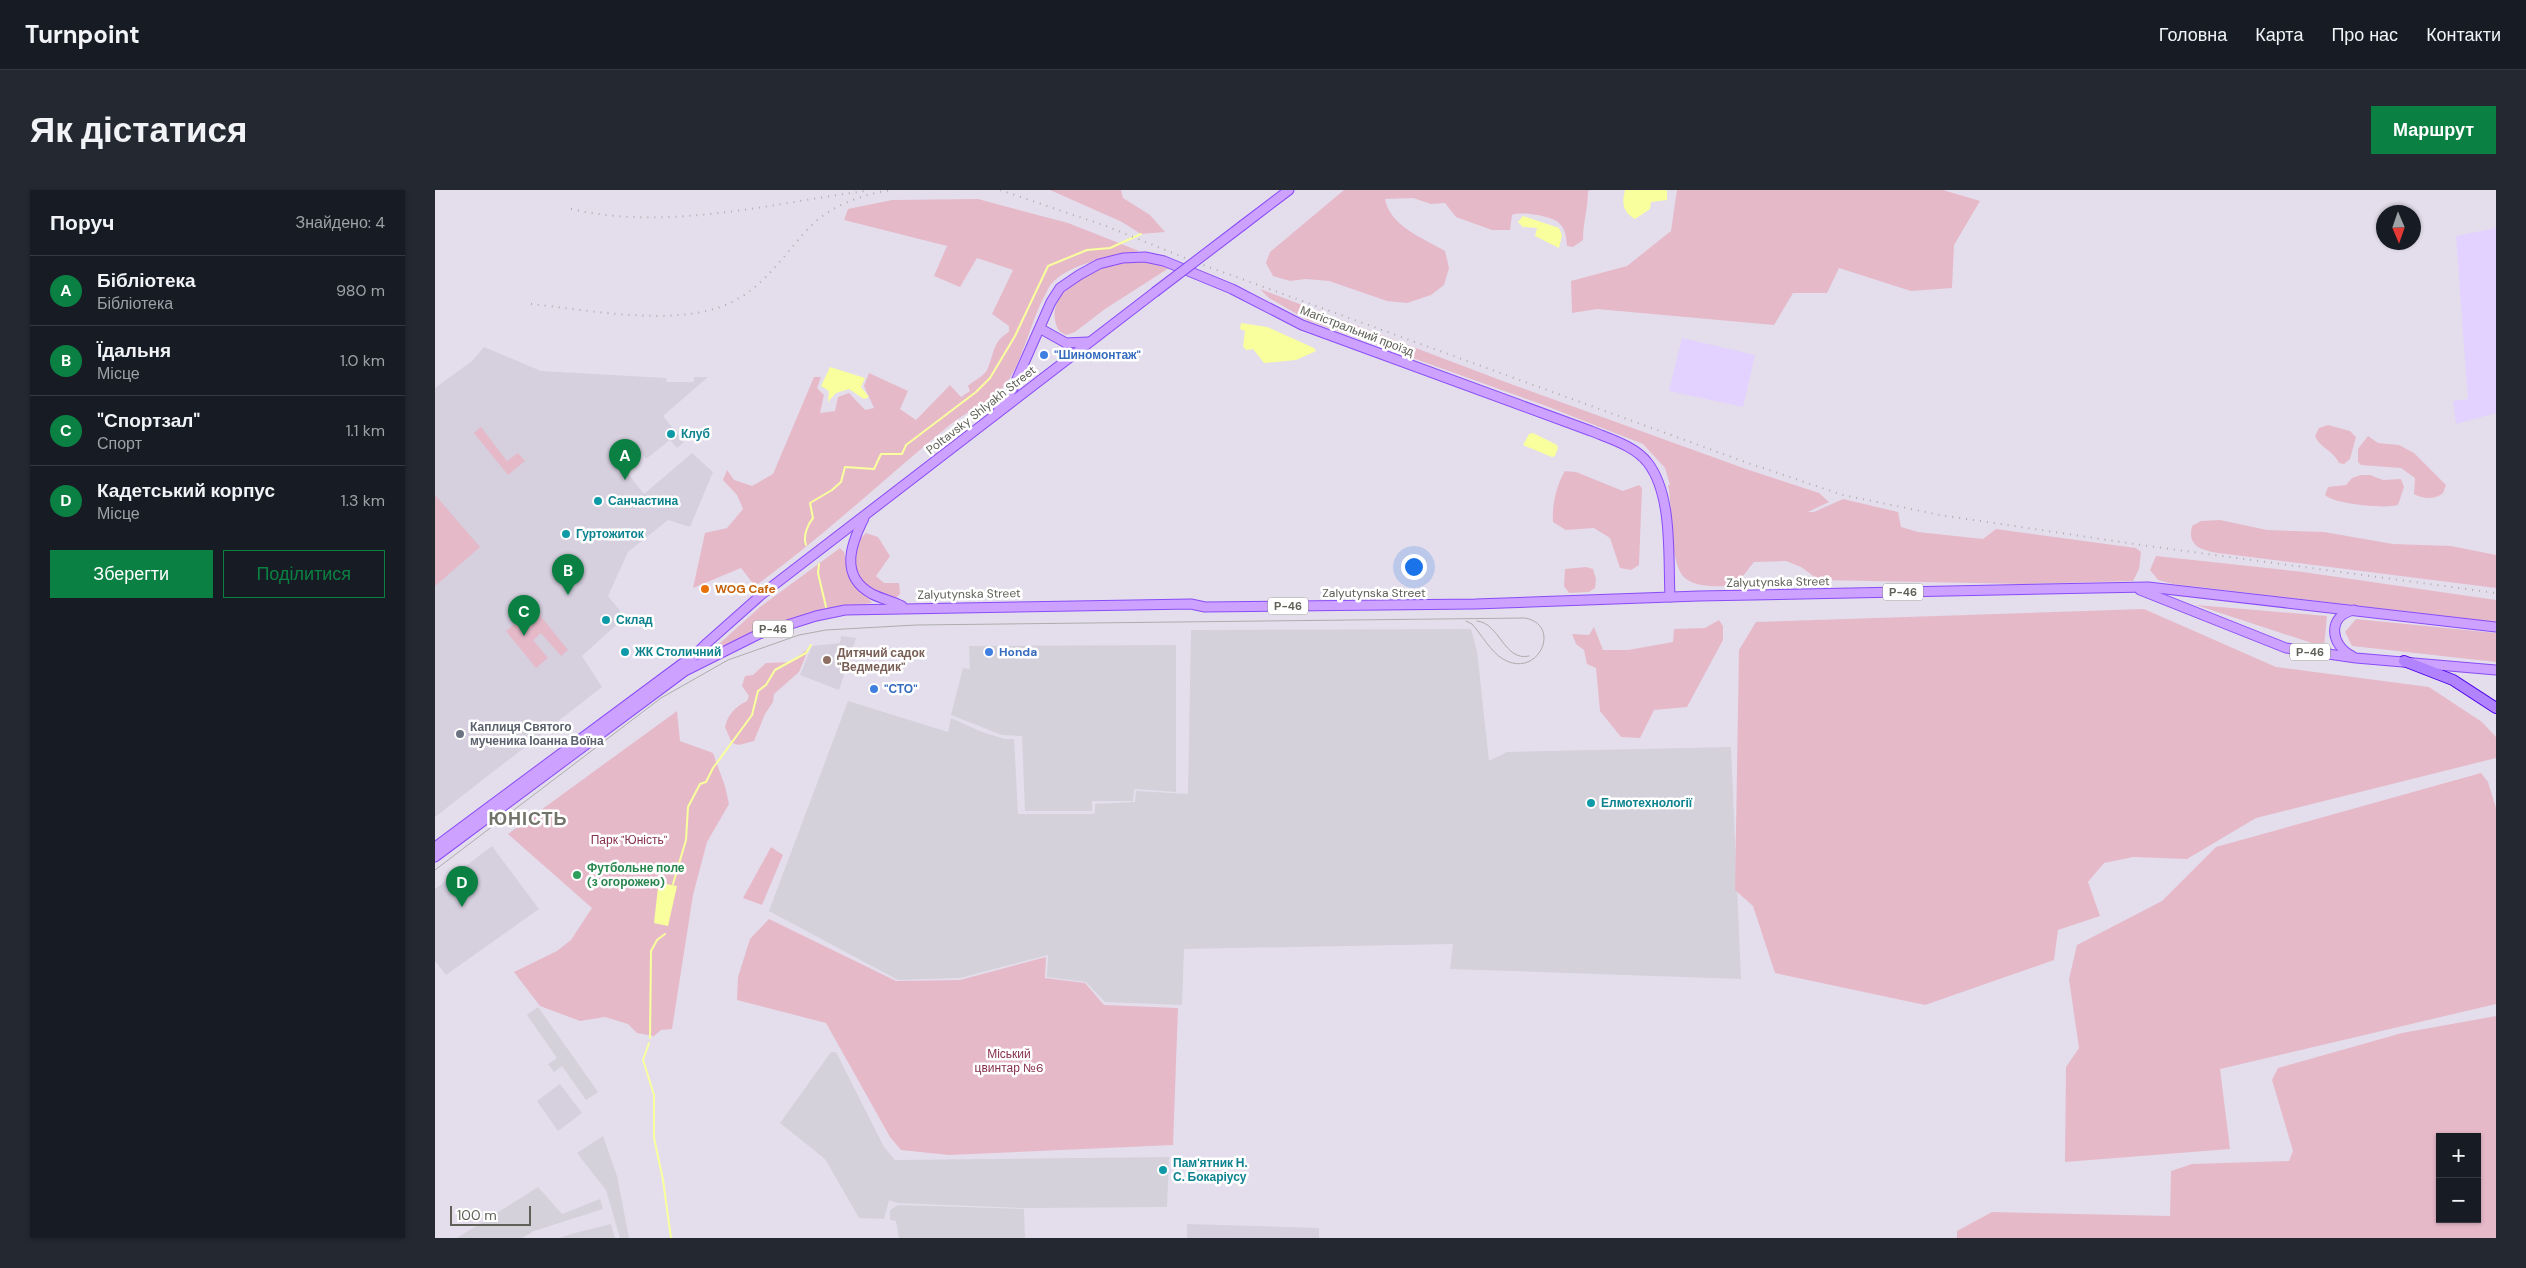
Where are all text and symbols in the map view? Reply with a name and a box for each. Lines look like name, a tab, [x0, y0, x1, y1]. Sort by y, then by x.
text: Turnpoint	[25, 19, 140, 50]
text: Головна	[2159, 23, 2227, 47]
text: Карта	[2255, 23, 2303, 47]
text: Про нас	[2331, 23, 2398, 47]
text: Контакти	[2426, 23, 2501, 47]
button: Маршрут	[2371, 106, 2496, 154]
text: Як дістатися	[30, 107, 247, 153]
north arrow	[2376, 205, 2421, 250]
text: Поруч	[50, 209, 114, 237]
text: Знайдено: 4	[295, 212, 385, 233]
text: Бібліотека	[97, 268, 196, 293]
text: A	[60, 280, 72, 301]
text: 980 m	[336, 280, 385, 301]
text: Бібліотека	[97, 293, 173, 314]
street label: Магістральний проїзд	[1298, 302, 1416, 360]
text: Їдальня	[97, 338, 171, 363]
place label: "Шиномонтаж"	[1054, 347, 1141, 363]
marker: "Шиномонтаж"	[1038, 349, 1050, 361]
text: B	[61, 350, 71, 371]
text: 1.0 km	[340, 350, 385, 371]
street label: Poltavsky Shlyakh Street	[923, 362, 1039, 458]
text: Місце	[97, 363, 140, 384]
text: "Спортзал"	[97, 408, 200, 433]
text: C	[60, 420, 72, 441]
text: 1.1 km	[346, 420, 385, 441]
place label: Клуб	[681, 426, 710, 442]
marker: Клуб	[665, 428, 677, 440]
text: Спорт	[97, 433, 142, 454]
pin: A	[609, 439, 641, 480]
text: Кадетський корпус	[97, 478, 275, 503]
text: D	[60, 490, 72, 511]
text: 1.3 km	[341, 490, 385, 511]
place label: Санчастина	[608, 493, 679, 509]
marker: Санчастина	[592, 495, 604, 507]
text: Місце	[97, 503, 140, 524]
place label: Гуртожиток	[576, 526, 645, 542]
marker: Гуртожиток	[560, 528, 572, 540]
button: Зберегти	[50, 550, 213, 598]
button: Поділитися	[223, 550, 385, 598]
pin: B	[552, 554, 584, 595]
your location	[1401, 554, 1427, 580]
street label: Zalyutynska Street	[1726, 573, 1830, 591]
place label: WOG Cafe	[715, 581, 776, 597]
marker: WOG Cafe	[699, 583, 711, 595]
road number: Р-46	[1883, 584, 1923, 601]
street label: Zalyutynska Street	[917, 585, 1021, 603]
street label: Zalyutynska Street	[1322, 585, 1426, 601]
pin: C	[508, 595, 540, 636]
road number: Р-46	[1268, 598, 1308, 614]
place label: Склад	[616, 612, 653, 628]
marker: Склад	[600, 614, 612, 626]
road number: Р-46	[753, 620, 793, 638]
place label: ЖК Столичний	[634, 644, 721, 660]
place label: Honda	[999, 644, 1037, 660]
road number: Р-46	[2290, 644, 2330, 661]
place label: Дитячий садок "Ведмедик"	[837, 645, 926, 675]
marker: ЖК Столичний	[619, 646, 631, 658]
marker: Honda	[983, 646, 995, 658]
marker: Дитячий садок "Ведмедик"	[821, 654, 833, 666]
place label: "СТО"	[884, 681, 918, 697]
marker: "СТО"	[868, 683, 880, 695]
place label: Каплиця Святого мученика Іоанна Воїна	[470, 719, 604, 749]
marker: Каплиця Святого мученика Іоанна Воїна	[454, 728, 466, 740]
place label: Елмотехнології	[1601, 795, 1693, 811]
marker: Елмотехнології	[1585, 797, 1597, 809]
district label: ЮНІСТЬ	[488, 807, 568, 831]
park label: Парк "Юність"	[591, 832, 668, 848]
place label: Футбольне поле (з огорожею)	[587, 860, 685, 890]
pin: D	[446, 866, 478, 907]
marker: Футбольне поле (з огорожею)	[571, 869, 583, 881]
park label: Міський цвинтар №6	[975, 1046, 1043, 1076]
map controls	[2436, 1133, 2481, 1223]
button: +	[2436, 1133, 2481, 1178]
place label: Пам'ятник Н. С. Бокаріусу	[1173, 1155, 1248, 1185]
marker: Пам'ятник Н. С. Бокаріусу	[1157, 1164, 1169, 1176]
button: −	[2436, 1178, 2481, 1223]
scale bar	[450, 1203, 531, 1226]
text: 100 m	[457, 1206, 497, 1224]

